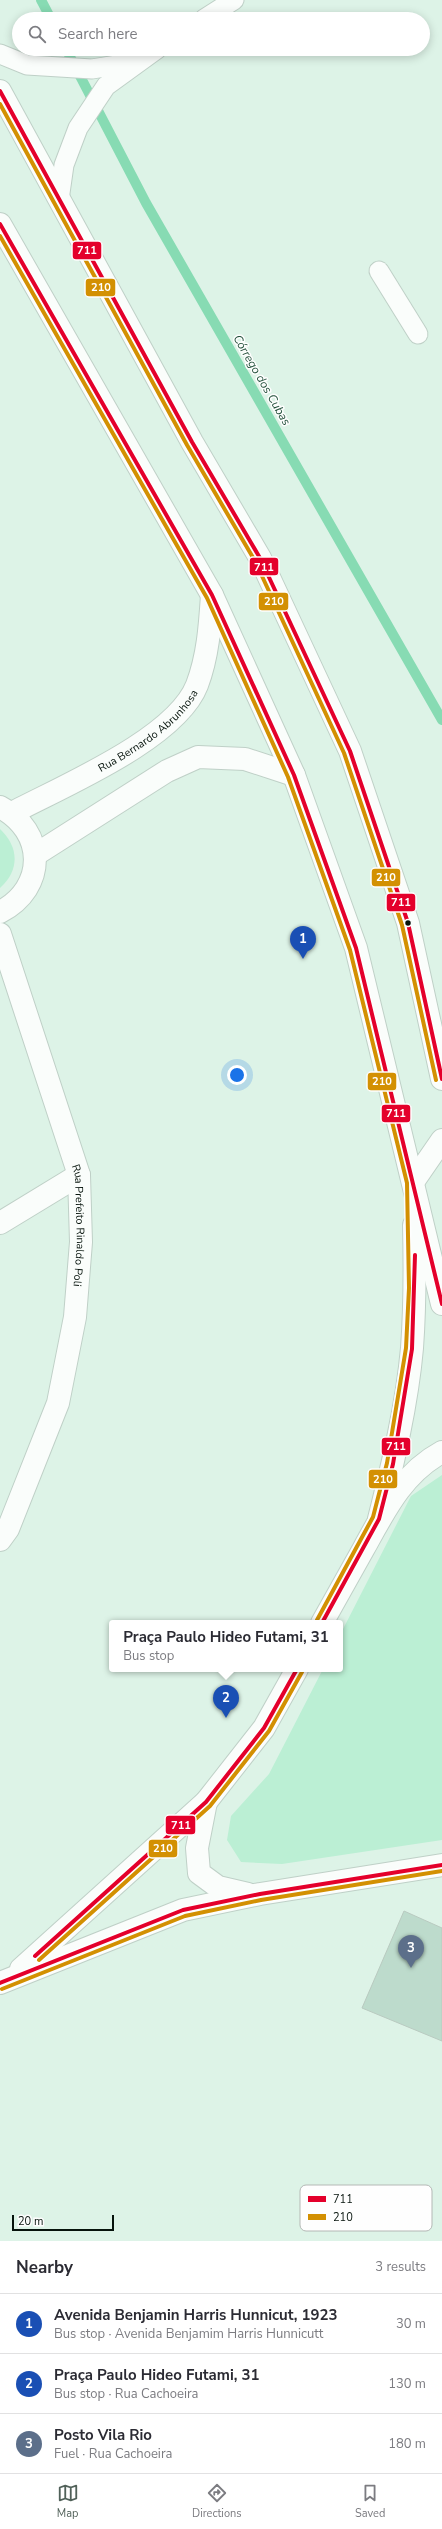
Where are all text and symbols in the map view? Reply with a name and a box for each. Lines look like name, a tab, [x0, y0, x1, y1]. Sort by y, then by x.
search box	[12, 12, 430, 56]
icon: search	[26, 23, 48, 45]
text: Search here	[58, 24, 138, 44]
line badge: 711	[72, 241, 102, 260]
text: 711	[77, 243, 97, 258]
line badge: 210	[85, 278, 116, 297]
text: 210	[91, 280, 111, 295]
water label: Córrego dos Cubas	[229, 332, 295, 429]
line badge: 711	[249, 557, 279, 576]
text: 711	[254, 560, 274, 575]
line badge: 210	[258, 592, 289, 611]
text: 210	[264, 594, 284, 609]
street label: Rua Bernardo Abrunhosa	[95, 687, 202, 776]
line badge: 210	[371, 868, 401, 887]
text: 210	[376, 870, 396, 885]
line badge: 711	[386, 893, 416, 912]
text: 711	[391, 895, 411, 910]
unlabelled marker	[403, 918, 413, 928]
pin: 1	[290, 926, 316, 959]
your location	[227, 1065, 247, 1085]
line badge: 210	[367, 1072, 397, 1091]
text: 210	[372, 1074, 392, 1089]
line badge: 711	[381, 1104, 411, 1123]
text: 711	[386, 1106, 406, 1121]
street label: Rua Prefeito Rinaldo Poli	[68, 1162, 88, 1287]
line badge: 711	[381, 1437, 411, 1456]
text: 711	[386, 1439, 406, 1454]
line badge: 210	[368, 1469, 398, 1489]
text: 210	[373, 1472, 393, 1487]
popup	[109, 1620, 343, 1672]
text: Praça Paulo Hideo Futami, 31	[123, 1627, 329, 1647]
text: Bus stop	[123, 1647, 174, 1665]
pin: 2	[213, 1685, 239, 1718]
line badge: 711	[165, 1815, 196, 1835]
text: 711	[171, 1818, 191, 1833]
line badge: 210	[148, 1839, 178, 1858]
text: 210	[153, 1841, 173, 1856]
pin: 3	[398, 1935, 424, 1968]
legend	[300, 2185, 432, 2231]
text: 711	[333, 2192, 353, 2207]
text: 210	[333, 2210, 353, 2225]
scale bar	[12, 2213, 114, 2232]
text: 20 m	[18, 2214, 43, 2229]
text: Nearby	[16, 2256, 73, 2279]
text: 3 results	[375, 2258, 426, 2276]
text: Avenida Benjamin Harris Hunnicut, 1923	[54, 2305, 338, 2325]
text: 1	[25, 2315, 33, 2333]
text: 30 m	[396, 2315, 426, 2333]
text: Bus stop · Avenida Benjamim Harris Hunnicutt	[54, 2325, 323, 2343]
text: Praça Paulo Hideo Futami, 31	[54, 2365, 260, 2385]
text: 2	[25, 2375, 33, 2393]
text: 130 m	[388, 2375, 426, 2393]
text: Bus stop · Rua Cachoeira	[54, 2385, 199, 2403]
text: Posto Vila Rio	[54, 2425, 152, 2445]
text: 3	[25, 2435, 33, 2453]
text: 180 m	[388, 2435, 426, 2453]
text: Fuel · Rua Cachoeira	[54, 2445, 172, 2463]
tab: Map	[57, 2482, 79, 2521]
tab: Directions	[192, 2482, 242, 2521]
tab: Saved	[355, 2482, 385, 2521]

